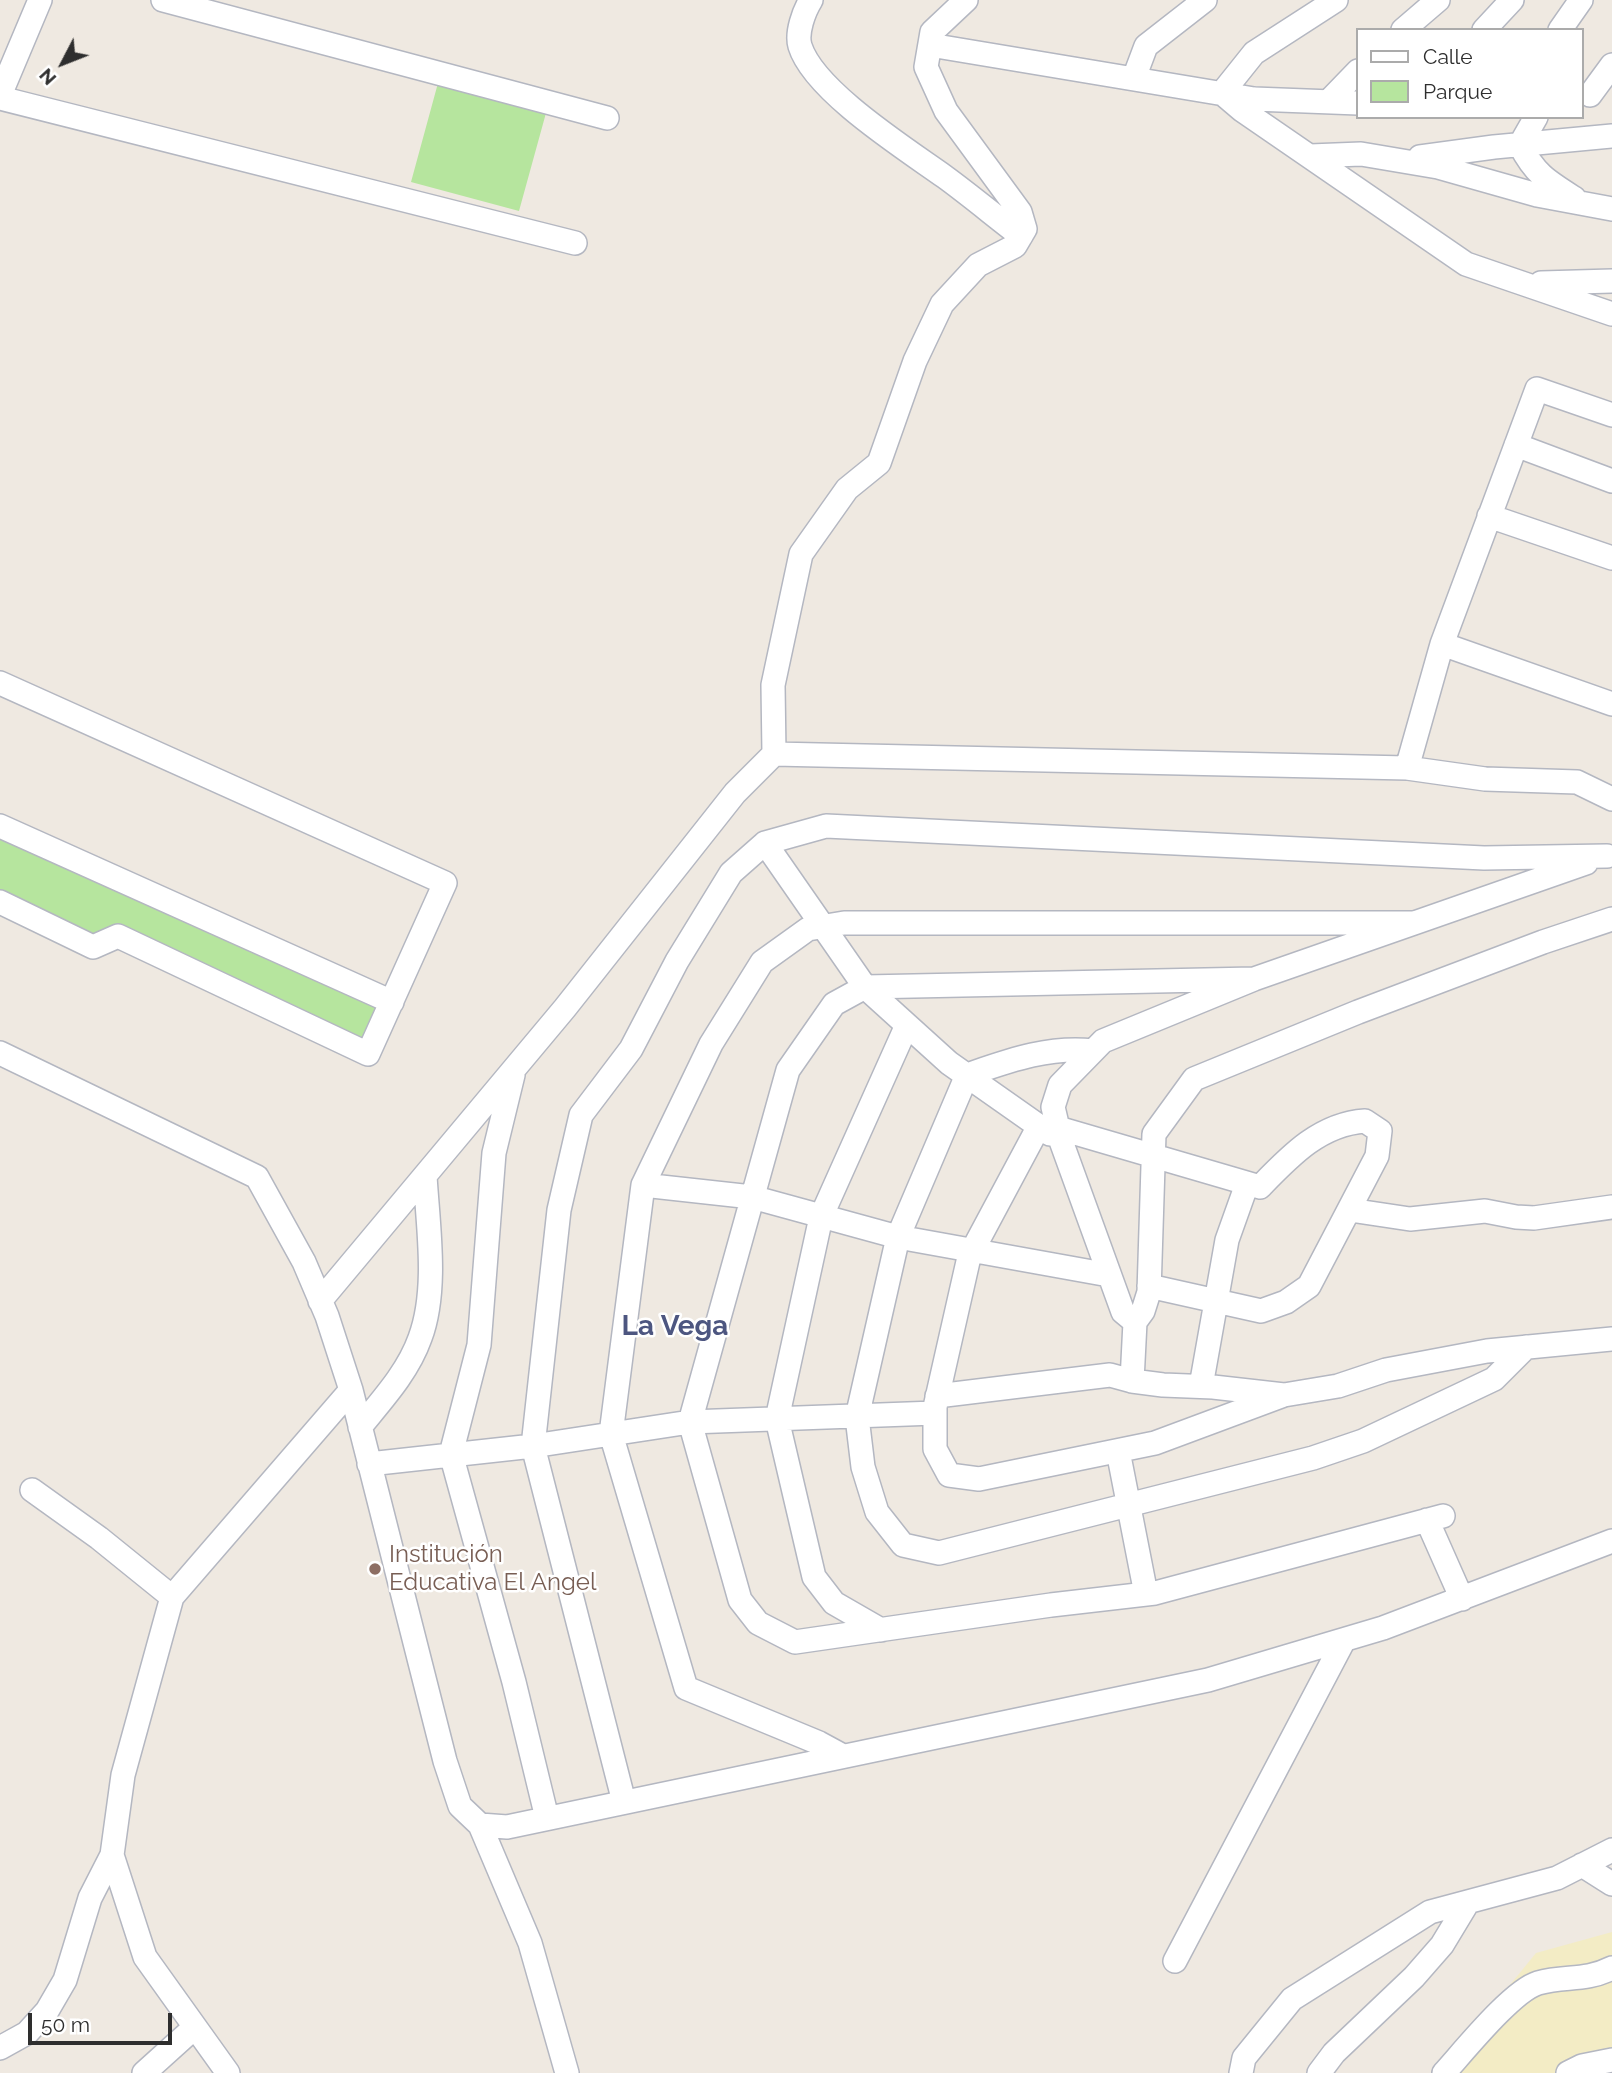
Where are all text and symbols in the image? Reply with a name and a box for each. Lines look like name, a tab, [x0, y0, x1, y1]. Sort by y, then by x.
north arrow	[28, 28, 98, 98]
legend	[1356, 28, 1584, 119]
text: Calle	[1423, 44, 1473, 69]
text: N	[34, 64, 60, 90]
text: Parque	[1423, 79, 1492, 104]
district label: La Vega	[622, 1310, 728, 1344]
place label: Institución Educativa El Angel	[389, 1541, 596, 1597]
marker: Institución Educativa El Angel	[367, 1561, 383, 1577]
scale bar	[32, 2000, 175, 2044]
text: 50 m	[41, 2012, 90, 2037]

